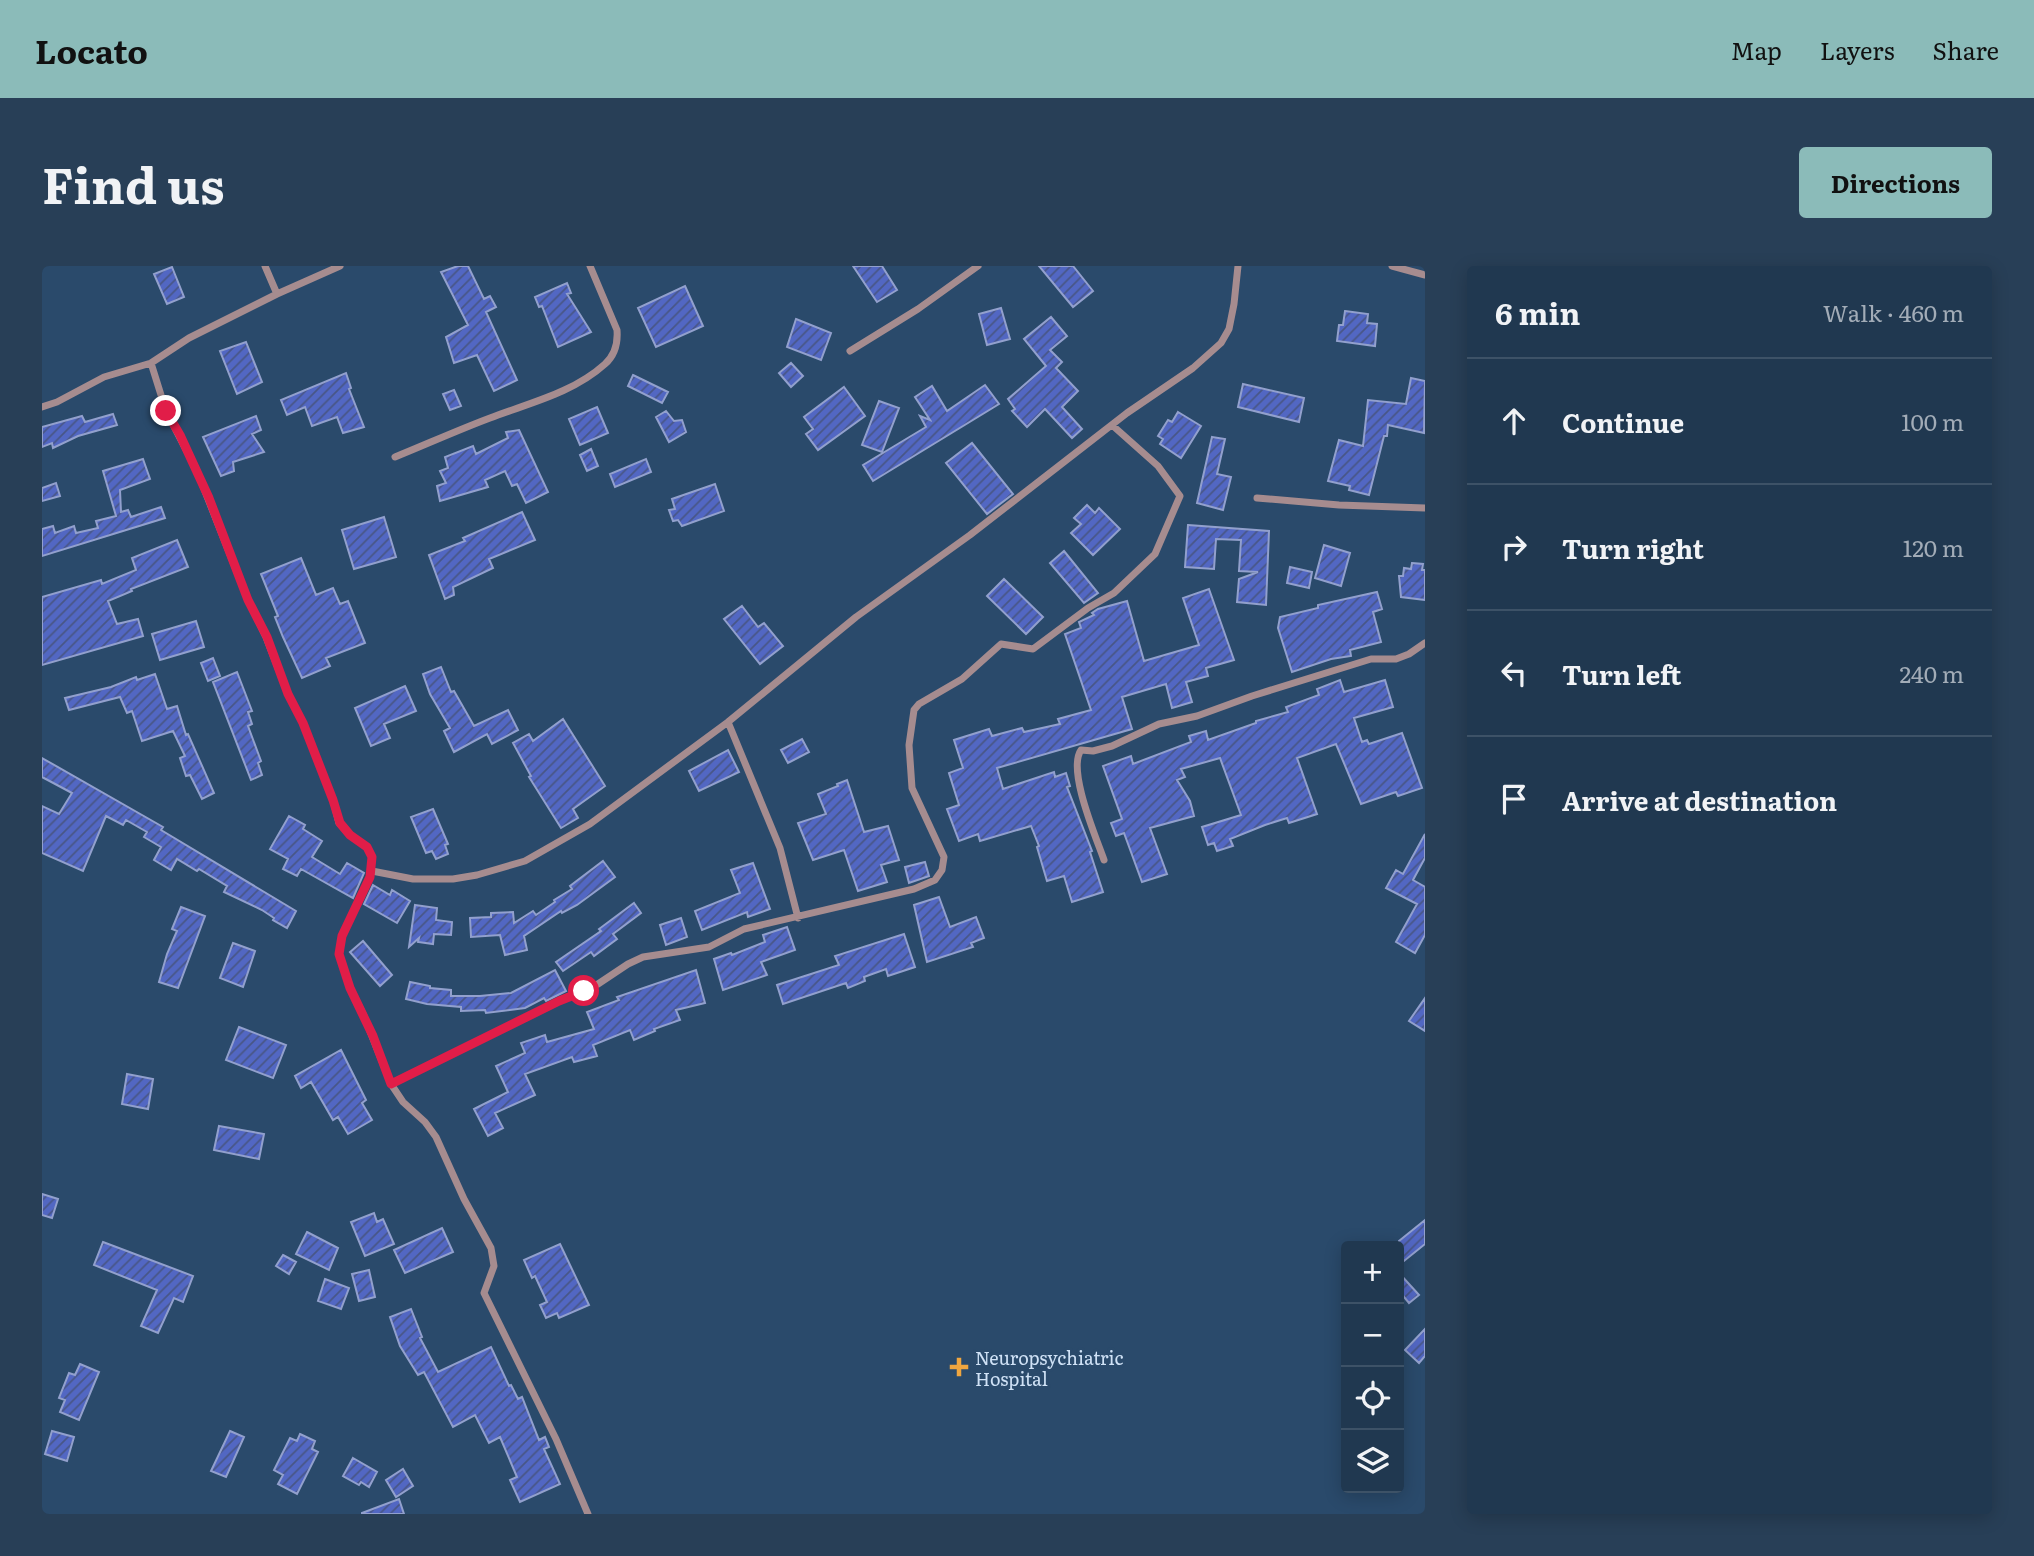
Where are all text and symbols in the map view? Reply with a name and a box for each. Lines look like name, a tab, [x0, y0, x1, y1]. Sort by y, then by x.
text: Locato	[35, 25, 148, 74]
text: Map	[1731, 32, 1782, 67]
text: Layers	[1820, 32, 1894, 67]
text: Share	[1932, 32, 1999, 67]
text: Find us	[42, 146, 225, 219]
button: Directions	[1799, 147, 1992, 218]
text: 6 min	[1495, 290, 1580, 334]
text: Walk · 460 m	[1823, 295, 1964, 329]
route end	[150, 395, 181, 426]
icon: ahead	[1495, 402, 1533, 440]
text: Continue	[1562, 402, 1684, 441]
text: 100 m	[1901, 404, 1964, 438]
icon: right	[1495, 528, 1533, 566]
text: Turn right	[1562, 528, 1704, 567]
text: 120 m	[1903, 530, 1964, 564]
icon: left	[1495, 654, 1533, 692]
text: Turn left	[1562, 654, 1681, 693]
text: 240 m	[1899, 656, 1964, 690]
icon: arrive	[1495, 780, 1533, 818]
text: Arrive at destination	[1562, 780, 1837, 819]
route start	[568, 975, 599, 1006]
map controls	[1341, 1241, 1404, 1493]
button: +	[1341, 1241, 1404, 1304]
button: −	[1341, 1304, 1404, 1367]
place label: Neuropsychiatric Hospital	[975, 1344, 1124, 1392]
marker: Neuropsychiatric Hospital	[949, 1357, 969, 1377]
button: locate	[1341, 1367, 1404, 1430]
button: layers	[1341, 1430, 1404, 1493]

